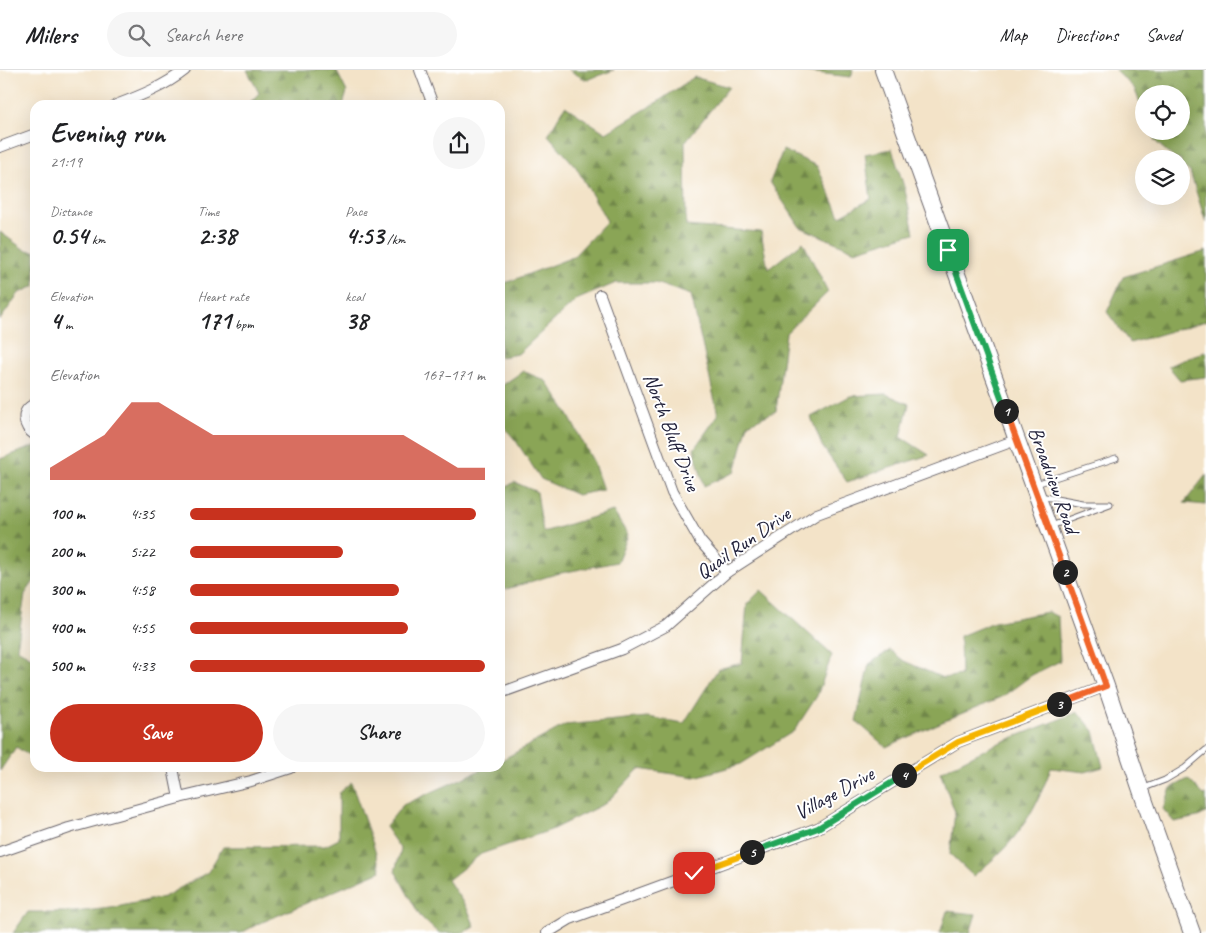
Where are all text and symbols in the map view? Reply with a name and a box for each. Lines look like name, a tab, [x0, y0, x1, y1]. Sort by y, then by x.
search box	[107, 12, 457, 57]
text: Milers	[25, 20, 77, 50]
icon: search	[125, 21, 153, 49]
text: Search here	[165, 23, 242, 47]
text: Map	[1000, 24, 1027, 46]
text: Directions	[1055, 24, 1118, 46]
text: Saved	[1146, 24, 1181, 46]
map controls	[1135, 85, 1190, 205]
button: locate	[1135, 85, 1190, 140]
text: Evening run	[50, 115, 165, 150]
button: share	[433, 117, 485, 169]
button: layers	[1135, 150, 1190, 205]
text: 21:19	[50, 152, 82, 172]
text: Distance	[50, 203, 92, 220]
text: Time	[198, 203, 219, 220]
text: Pace	[345, 203, 367, 220]
text: 0.54	[50, 220, 88, 252]
text: 2:38	[198, 220, 236, 252]
text: 4:53	[345, 220, 384, 252]
pin	[927, 229, 969, 271]
text: km	[88, 231, 105, 248]
text: /km	[384, 231, 405, 248]
icon: arrive	[934, 236, 962, 264]
text: Elevation	[50, 288, 93, 305]
text: Heart rate	[198, 288, 249, 305]
text: kcal	[345, 288, 364, 305]
text: 4	[50, 305, 61, 337]
text: 171	[198, 305, 231, 337]
text: 38	[345, 305, 368, 337]
text: m	[61, 316, 73, 333]
text: bpm	[231, 316, 254, 333]
text: Elevation	[50, 365, 99, 385]
text: 167–171 m	[422, 365, 485, 385]
street label: North Bluff Drive	[638, 369, 707, 496]
pin: 1	[994, 398, 1018, 424]
text: 1	[1003, 403, 1010, 420]
street label: Broadview Road	[1023, 423, 1087, 540]
street label: Quail Run Drive	[691, 500, 796, 585]
text: 100 m	[50, 504, 85, 524]
text: 4:35	[130, 504, 155, 524]
text: 200 m	[50, 542, 85, 562]
text: 5:22	[130, 542, 155, 562]
pin: 2	[1052, 560, 1078, 584]
text: 2	[1062, 564, 1069, 581]
text: 300 m	[50, 580, 85, 600]
text: 4:58	[130, 580, 155, 600]
text: 400 m	[50, 618, 85, 638]
text: 4:55	[130, 618, 155, 638]
text: 500 m	[50, 656, 84, 676]
text: 4:33	[130, 656, 155, 676]
pin: 3	[1046, 692, 1072, 716]
text: 3	[1056, 696, 1063, 713]
button: Save	[50, 704, 263, 762]
button: Share	[273, 704, 485, 762]
street label: Village Drive	[790, 760, 879, 825]
pin: 4	[892, 762, 916, 788]
text: 4	[901, 767, 908, 784]
pin: 5	[740, 840, 764, 864]
text: 5	[749, 844, 756, 861]
pin	[673, 852, 715, 894]
icon: check	[680, 859, 708, 887]

